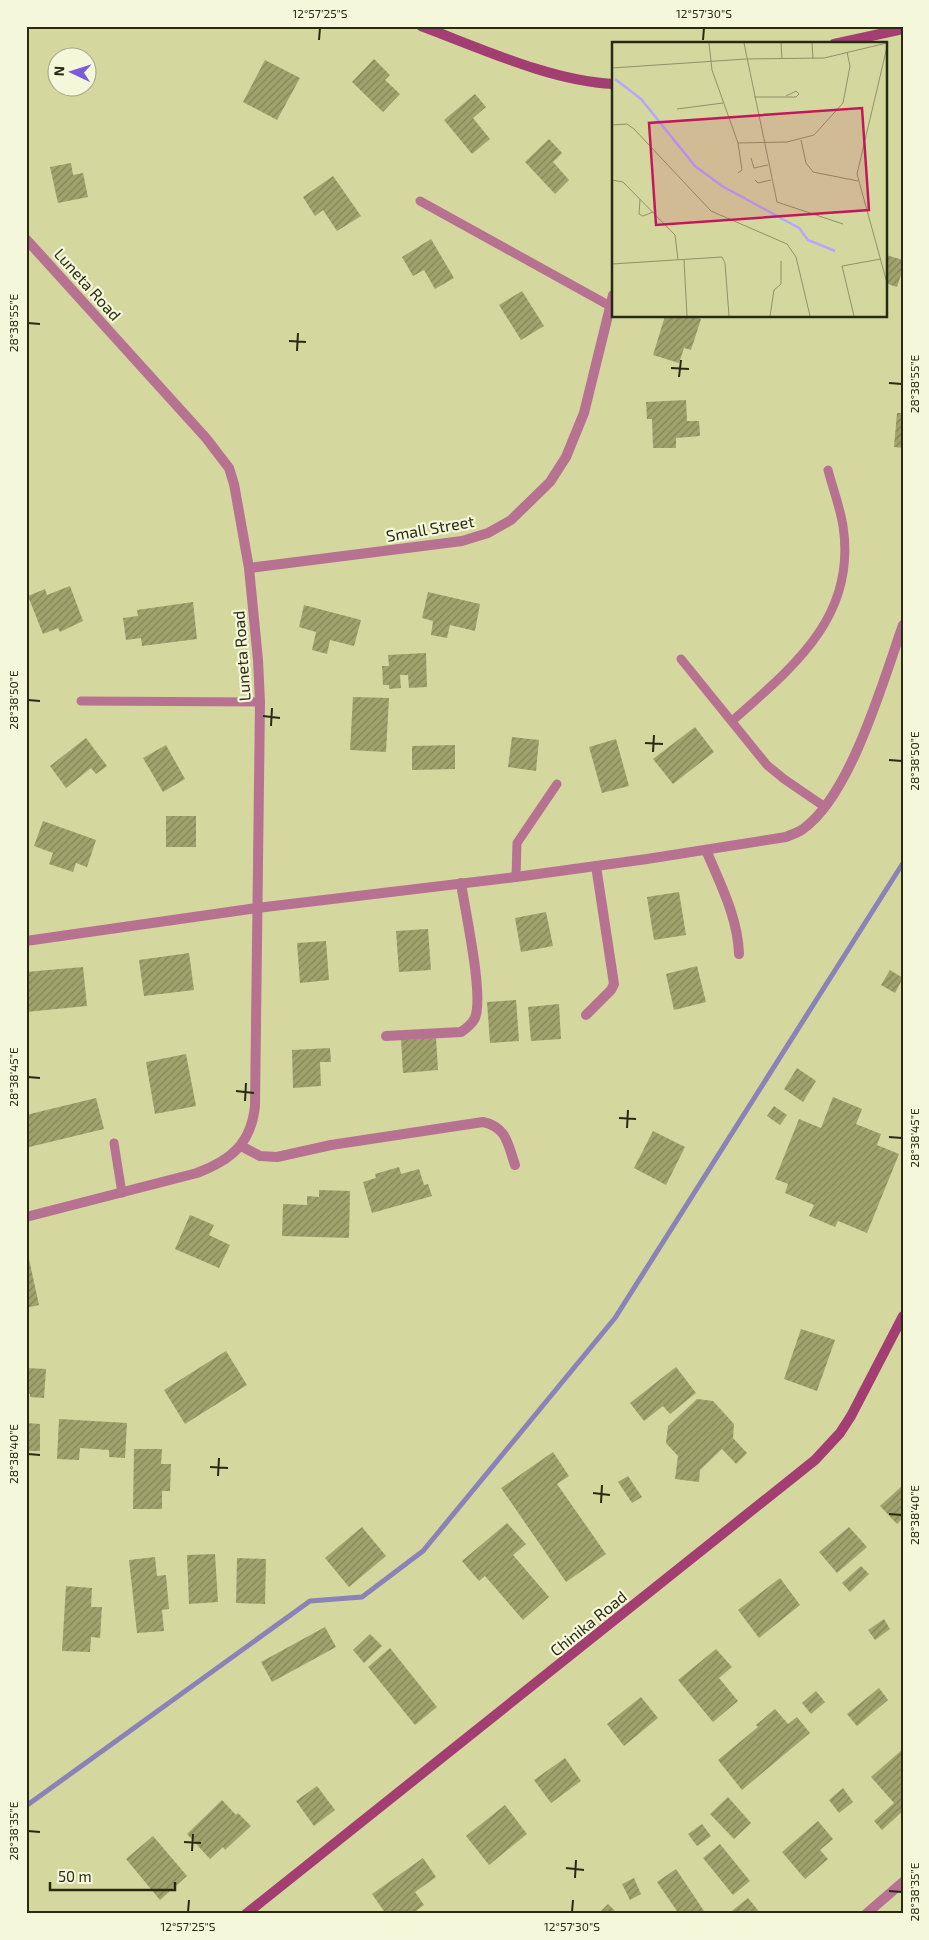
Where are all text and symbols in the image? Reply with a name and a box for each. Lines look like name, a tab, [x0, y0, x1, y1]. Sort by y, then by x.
text: 12°57'25"S	[292, 6, 348, 20]
text: 12°57'30"S	[676, 6, 732, 20]
inset map	[612, 42, 886, 318]
north arrow	[48, 48, 98, 98]
text: N	[50, 65, 67, 77]
street label: Luneta Road	[51, 244, 125, 324]
text: 28°38'55"E	[6, 293, 20, 352]
text: 28°38'55"E	[907, 354, 921, 413]
street label: Small Street	[385, 511, 475, 545]
street label: Luneta Road	[228, 610, 254, 702]
text: 28°38'50"E	[6, 670, 20, 730]
text: 28°38'50"E	[907, 731, 921, 791]
text: 28°38'45"E	[6, 1047, 20, 1107]
text: 28°38'45"E	[907, 1108, 921, 1168]
text: 28°38'40"E	[6, 1424, 20, 1484]
text: 28°38'40"E	[907, 1485, 921, 1545]
street label: Chinika Road	[546, 1586, 630, 1660]
text: 28°38'35"E	[6, 1801, 20, 1860]
scale bar	[50, 1860, 175, 1892]
text: 28°38'35"E	[907, 1862, 921, 1921]
text: 50 m	[58, 1867, 92, 1885]
text: 12°57'25"S	[160, 1919, 216, 1933]
text: 12°57'30"S	[544, 1919, 600, 1933]

